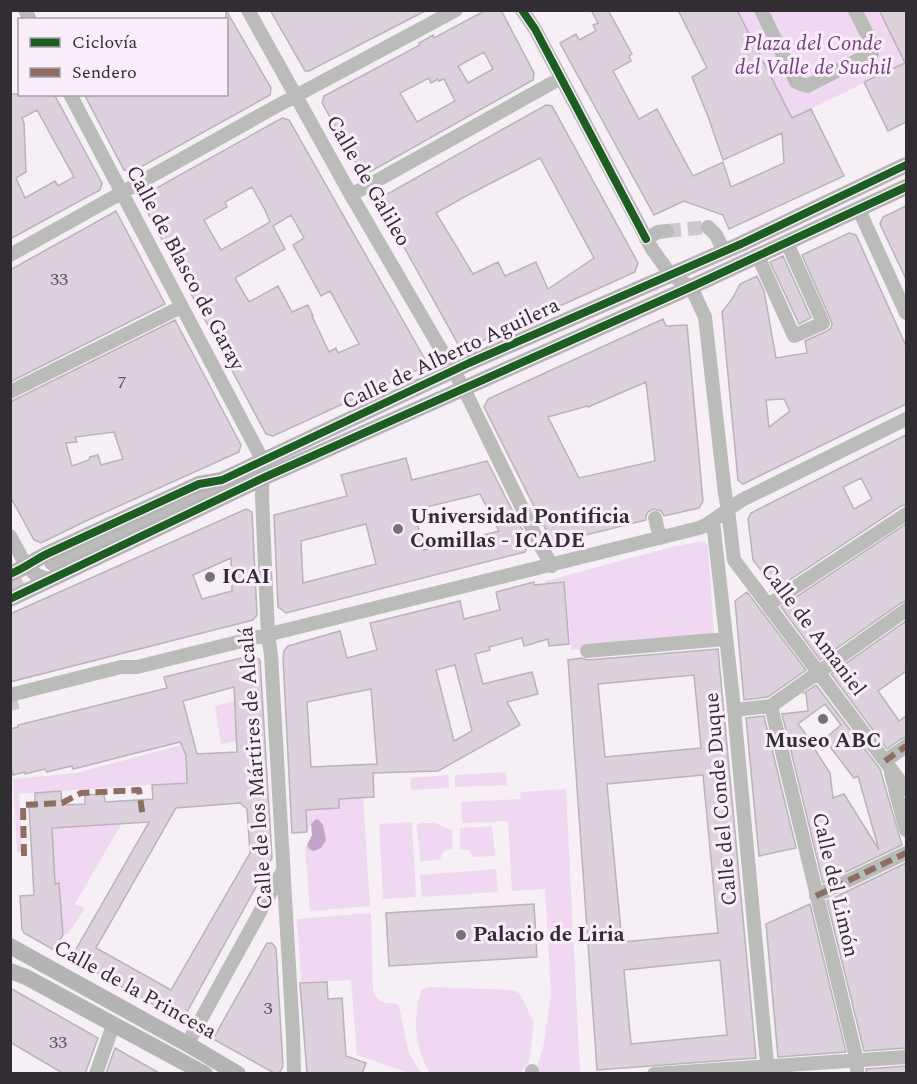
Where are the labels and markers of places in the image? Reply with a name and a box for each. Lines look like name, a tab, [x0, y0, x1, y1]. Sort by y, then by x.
place label: Universidad Pontificia Comillas - ICADE	[410, 501, 630, 557]
marker: Universidad Pontificia Comillas - ICADE	[391, 522, 405, 536]
place label: ICAI	[222, 561, 270, 593]
marker: ICAI	[203, 570, 217, 584]
marker: Museo ABC	[816, 712, 830, 726]
place label: Museo ABC	[765, 725, 881, 757]
place label: Palacio de Liria	[473, 919, 625, 951]
marker: Palacio de Liria	[454, 928, 468, 942]

